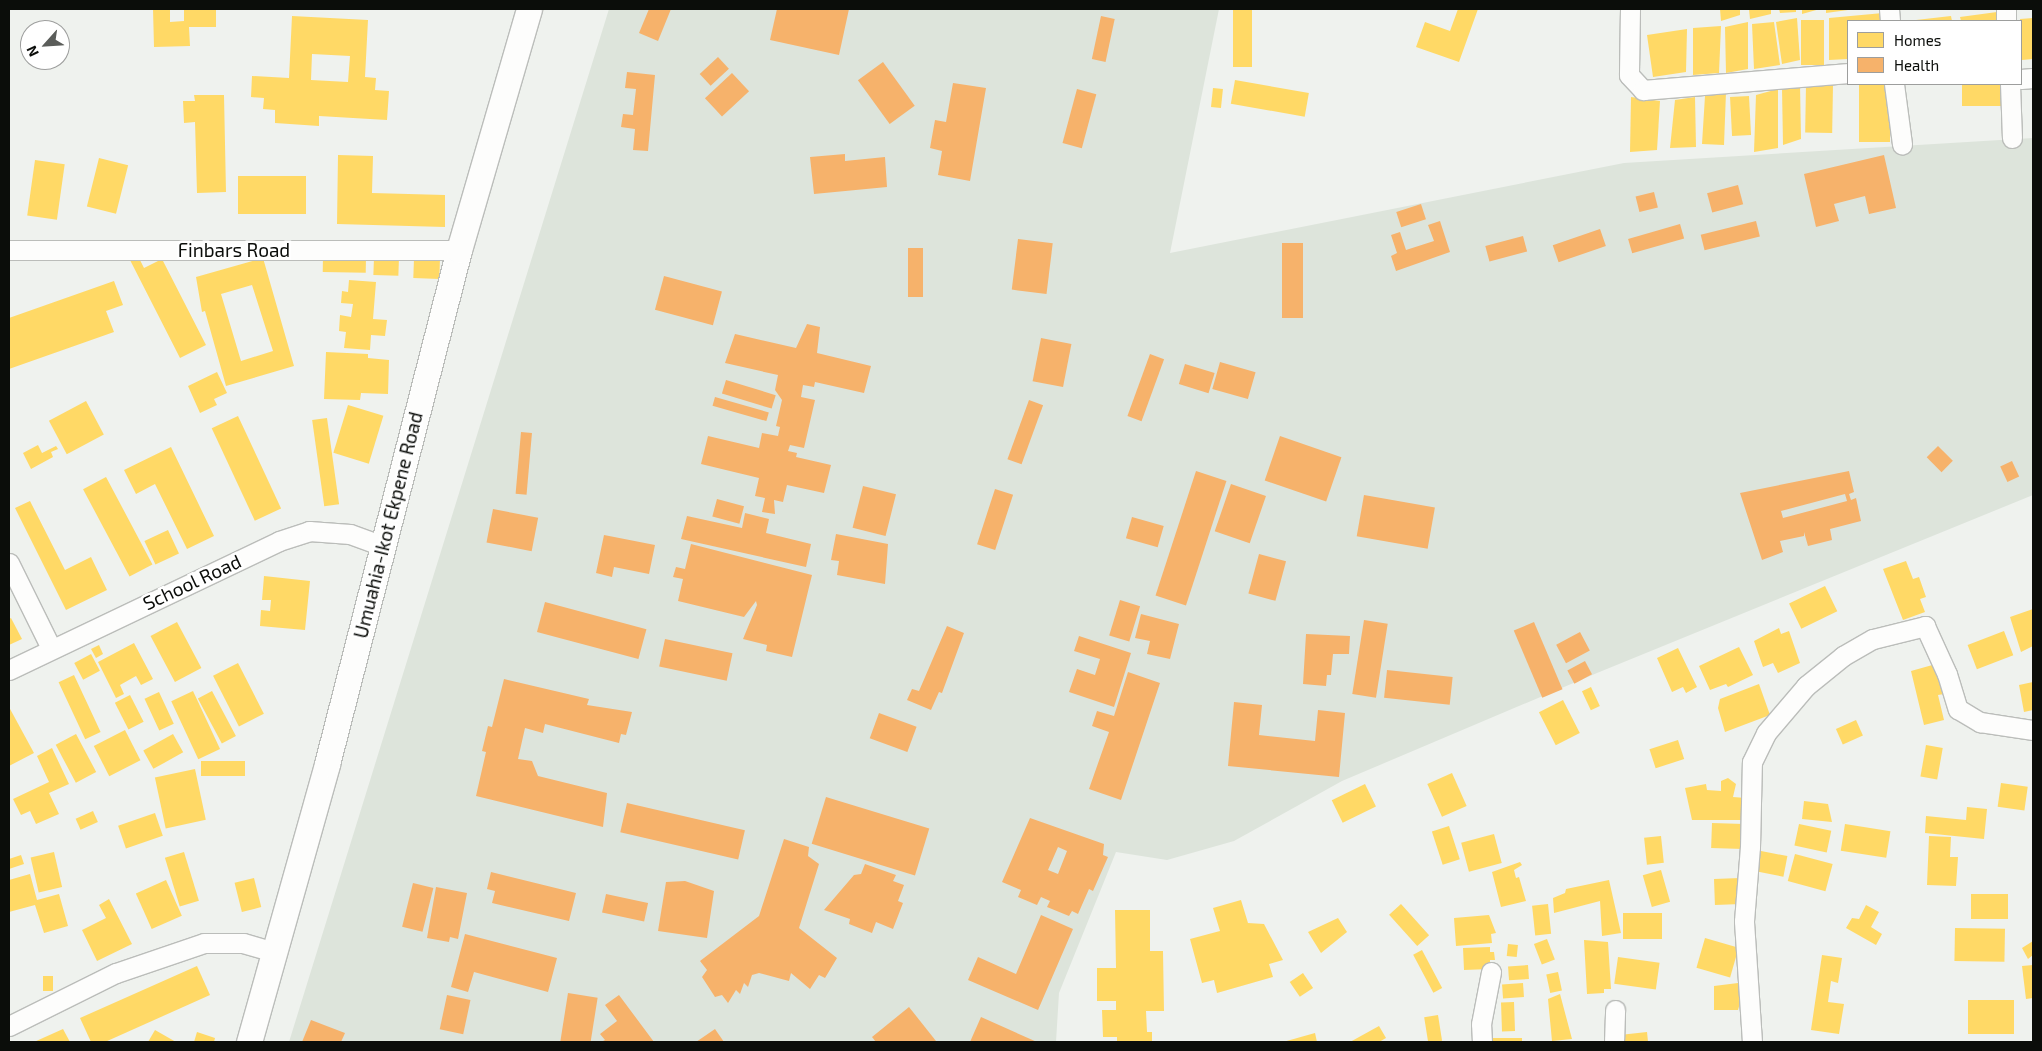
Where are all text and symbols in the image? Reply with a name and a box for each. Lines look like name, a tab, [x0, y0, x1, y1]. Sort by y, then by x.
north arrow	[20, 20, 70, 70]
legend	[1847, 20, 2022, 85]
text: Homes	[1894, 31, 1941, 49]
text: N	[22, 43, 42, 60]
text: Health	[1894, 56, 1939, 74]
street label: Finbars Road	[178, 239, 290, 261]
street label: Umuahia-Ikot Ekpene Road	[349, 409, 427, 641]
street label: School Road	[139, 549, 245, 615]

